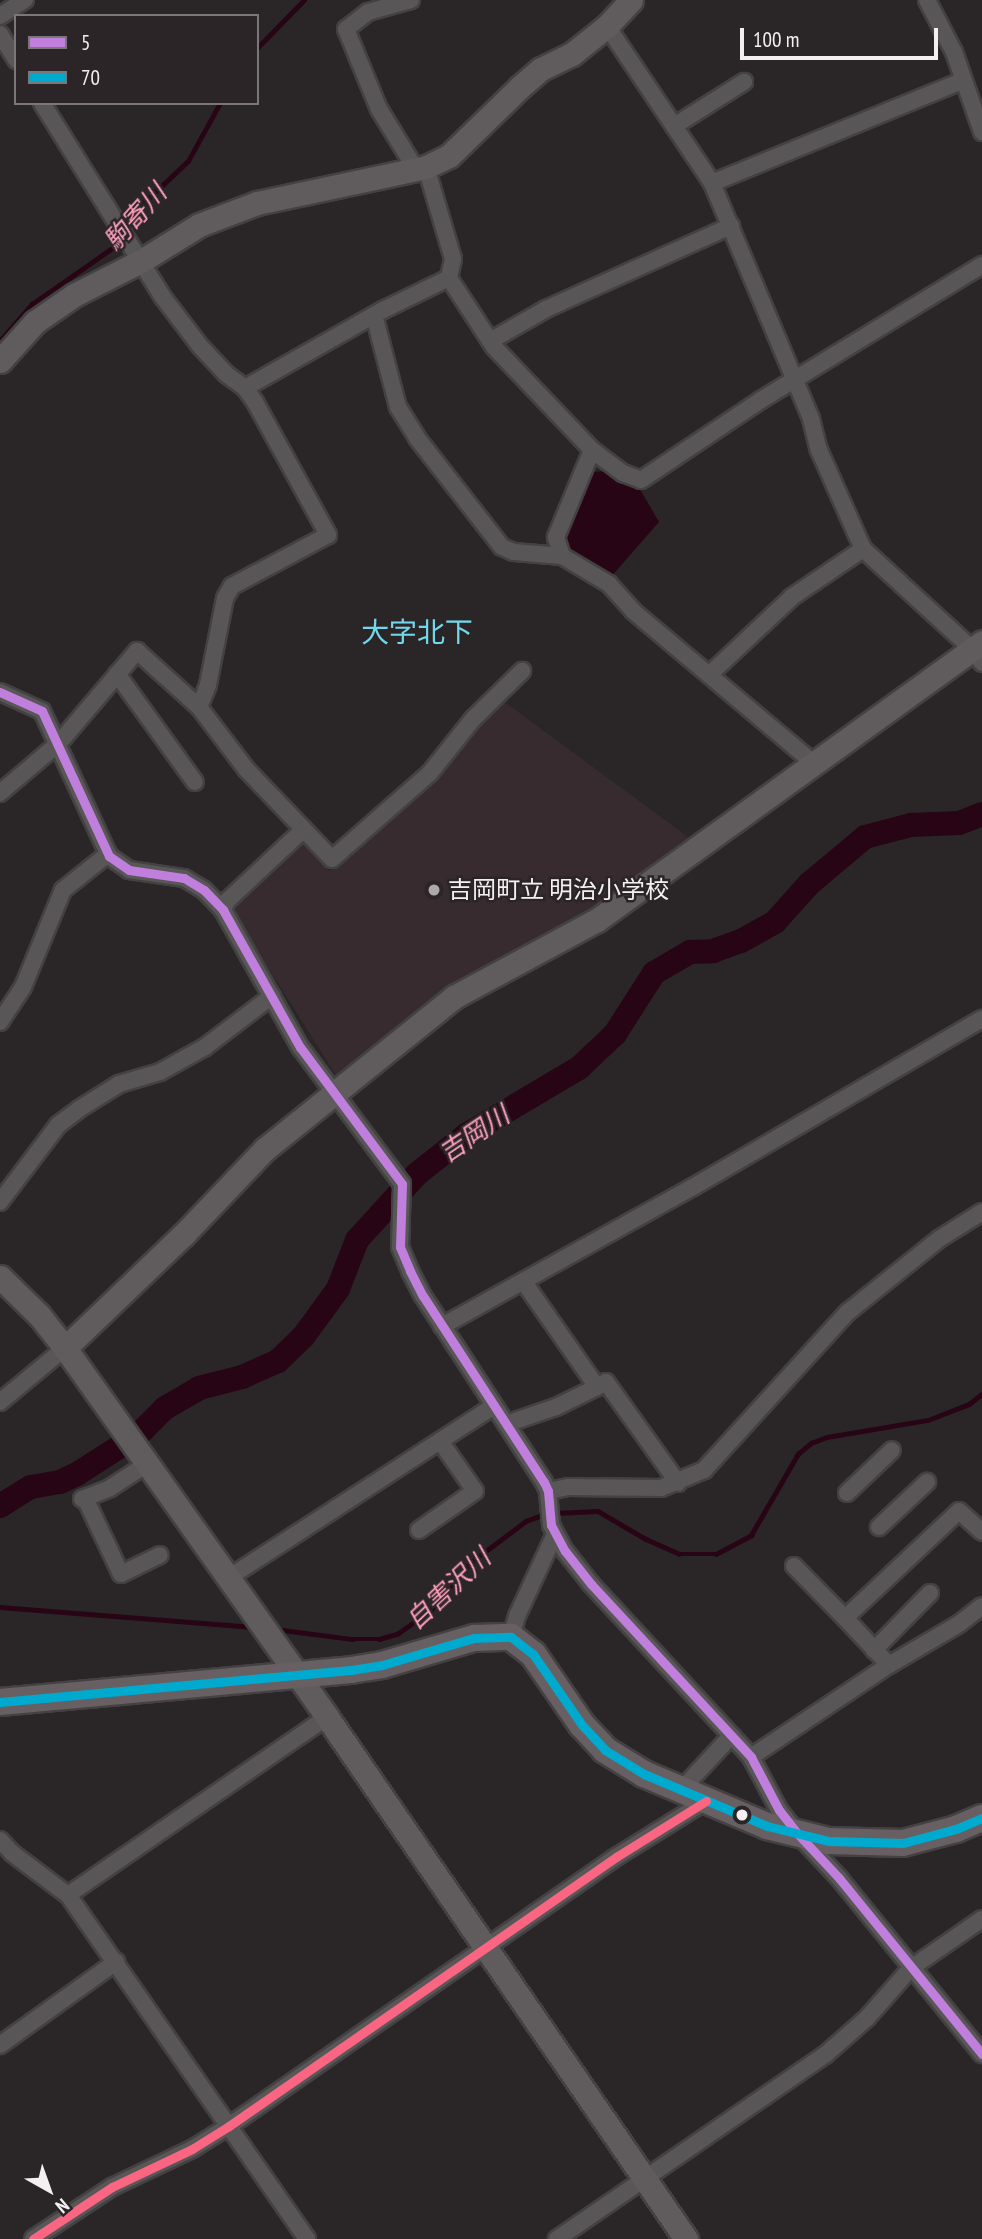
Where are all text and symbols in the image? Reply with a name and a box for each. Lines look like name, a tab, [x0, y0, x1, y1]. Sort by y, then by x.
legend	[14, 14, 259, 105]
scale bar	[744, 14, 942, 58]
text: 100 m	[753, 26, 799, 53]
text: 5	[81, 29, 90, 56]
text: 70	[81, 64, 100, 91]
water label: 駒寄川	[97, 178, 173, 256]
district label: 大字北下	[361, 615, 473, 649]
place label: 吉岡町立 明治小学校	[448, 876, 669, 904]
marker: 吉岡町立 明治小学校	[426, 882, 442, 898]
water label: 吉岡川	[433, 1099, 515, 1169]
water label: 自害沢川	[399, 1542, 497, 1636]
unlabelled marker	[735, 1808, 749, 1822]
north arrow	[14, 2155, 84, 2225]
text: N	[51, 2194, 74, 2219]

